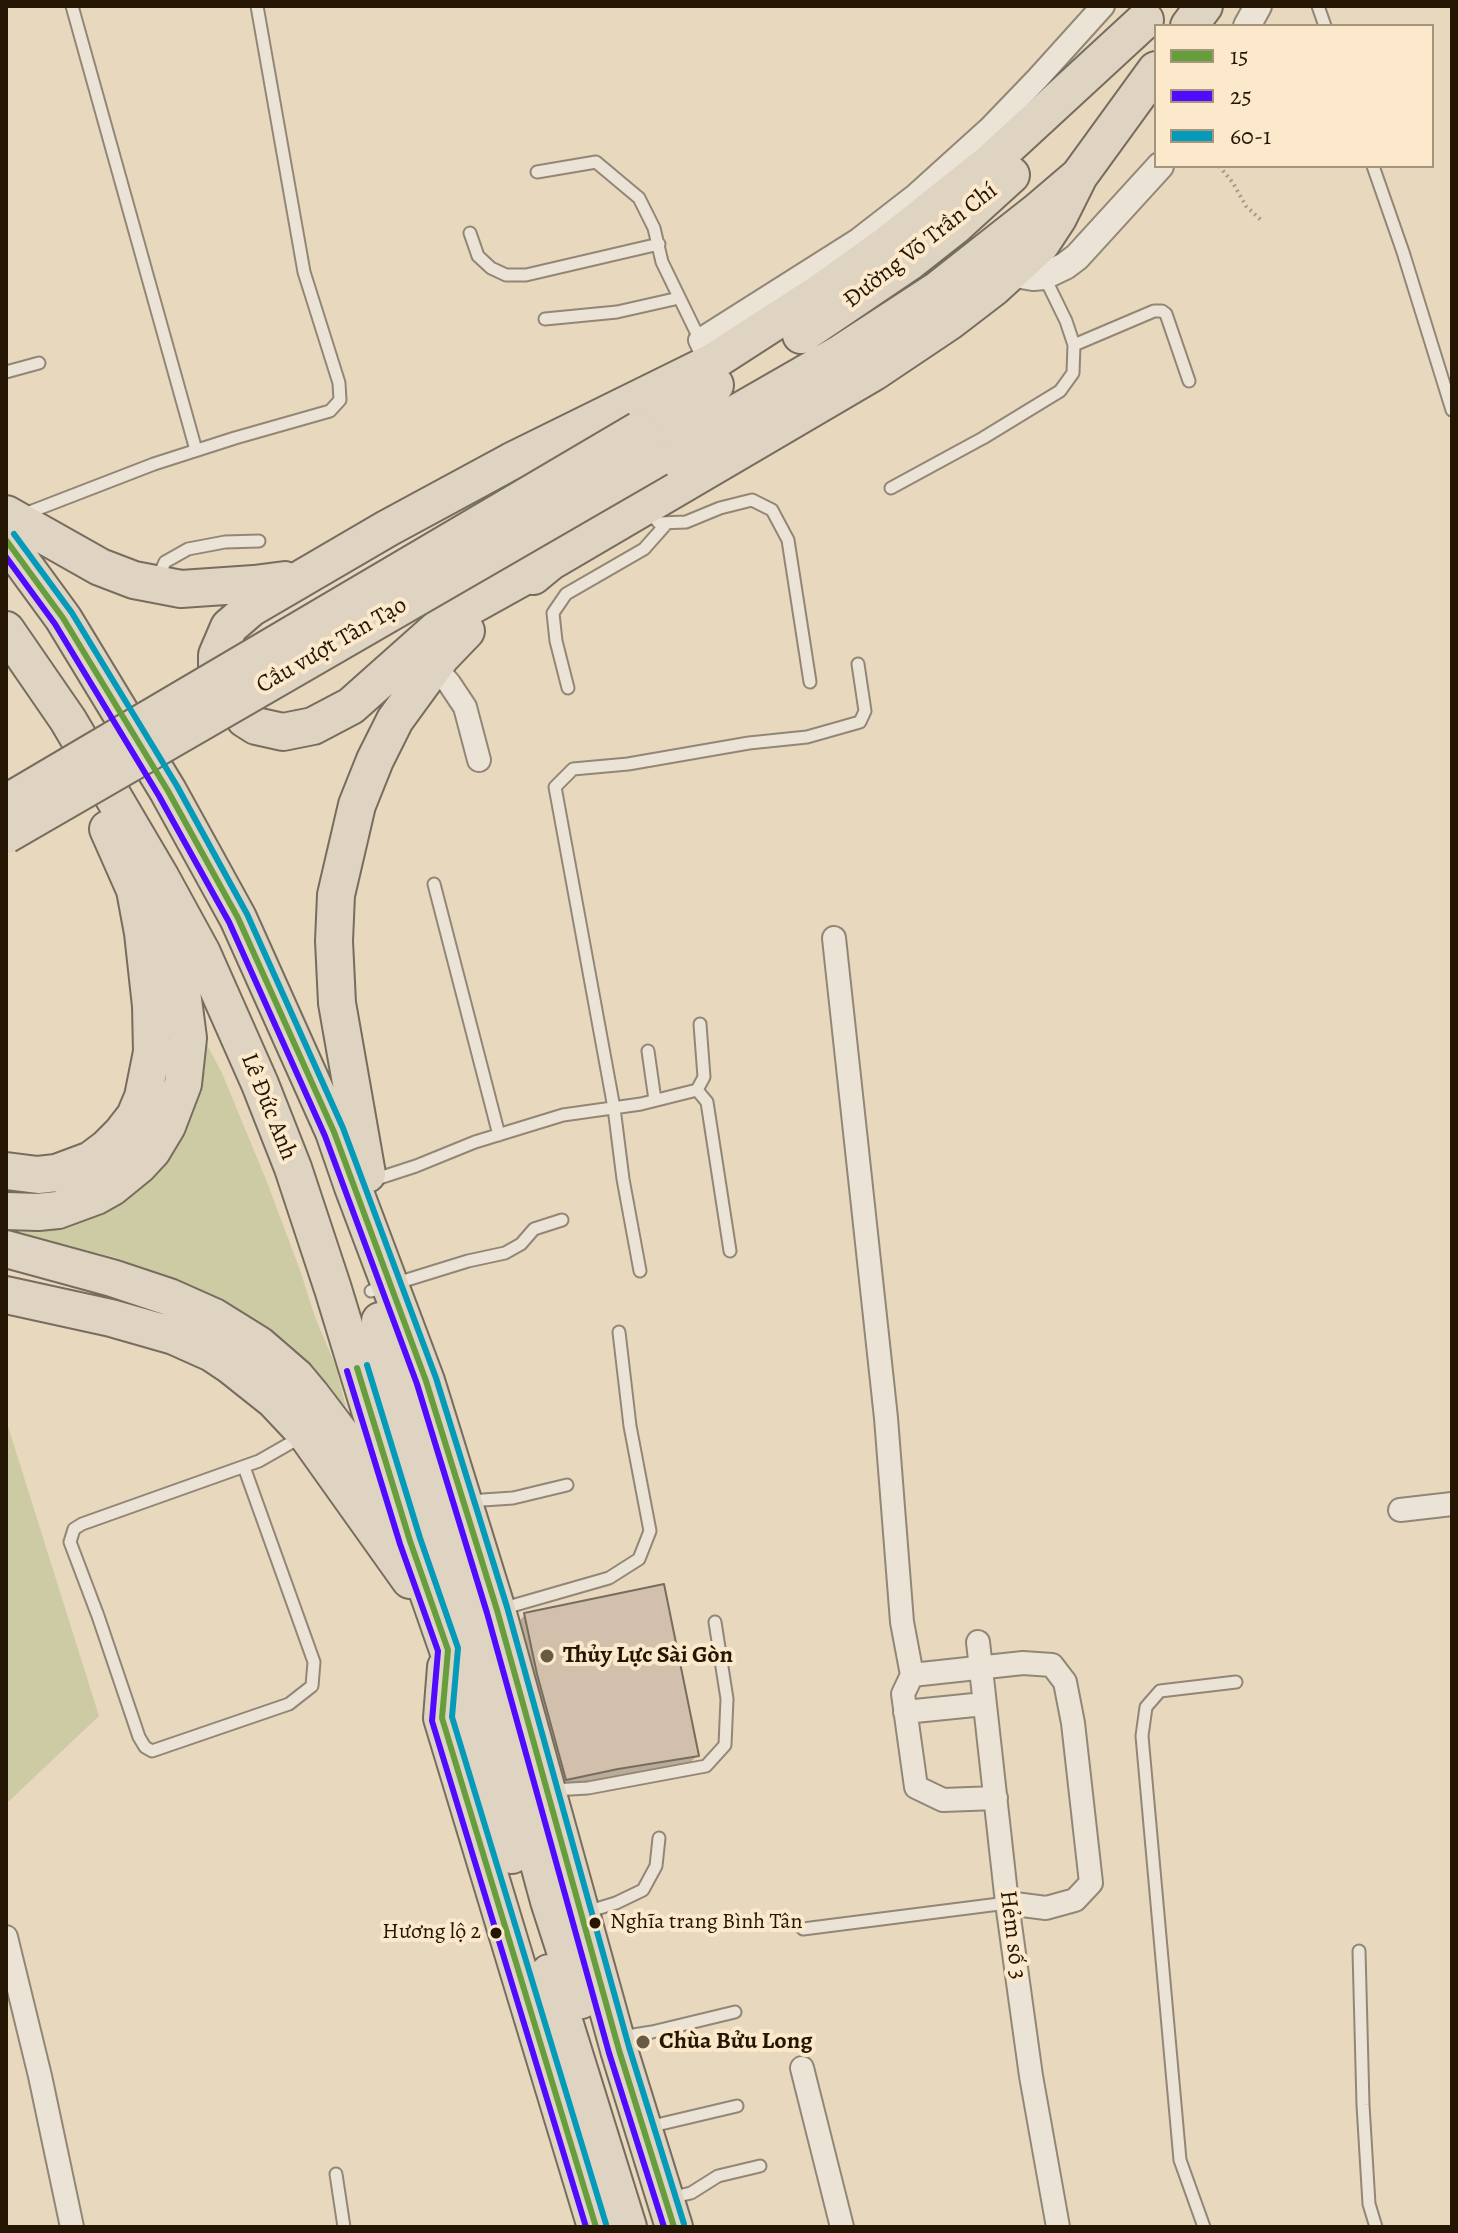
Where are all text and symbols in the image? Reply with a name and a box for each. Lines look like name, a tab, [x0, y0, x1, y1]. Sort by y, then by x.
legend	[1154, 24, 1434, 168]
text: 15	[1230, 40, 1249, 72]
text: 25	[1230, 80, 1252, 112]
text: 60-1	[1230, 120, 1271, 152]
street label: Đường Võ Trần Chí	[838, 177, 1004, 315]
street label: Cầu vượt Tân Tạo	[252, 591, 412, 701]
street label: Lê Đức Anh	[234, 1049, 302, 1165]
place label: Thủy Lực Sài Gòn	[563, 1642, 733, 1670]
marker: Thủy Lực Sài Gòn	[538, 1647, 556, 1665]
street label: Hẻm số 3	[992, 1889, 1032, 1981]
place label: Nghĩa trang Bình Tân	[610, 1910, 803, 1936]
marker: Nghĩa trang Bình Tân	[587, 1915, 603, 1931]
place label: Hương lộ 2	[382, 1920, 481, 1946]
marker: Hương lộ 2	[488, 1925, 504, 1941]
place label: Chùa Bửu Long	[659, 2028, 812, 2056]
marker: Chùa Bửu Long	[634, 2033, 652, 2051]

